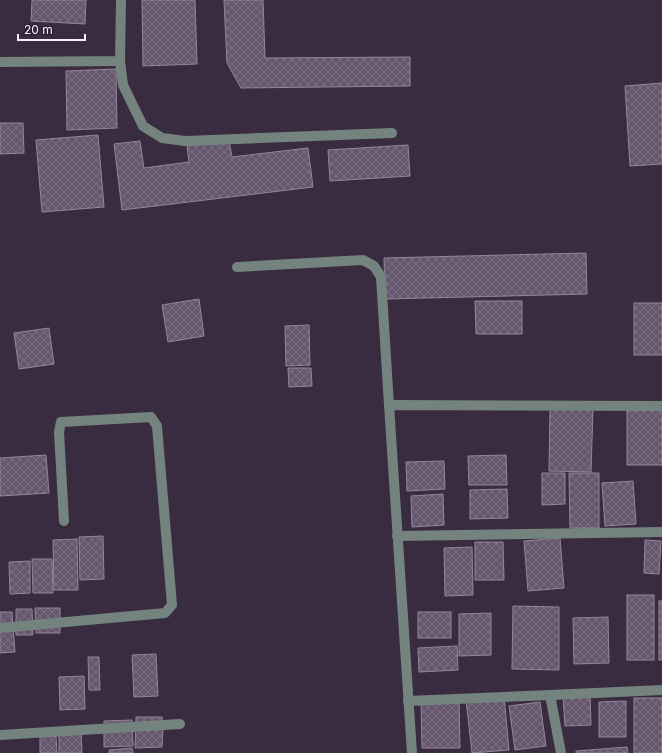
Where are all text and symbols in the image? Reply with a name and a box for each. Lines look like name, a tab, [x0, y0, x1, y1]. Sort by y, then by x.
scale bar	[18, 16, 85, 42]
text: 20 m	[24, 22, 53, 37]

